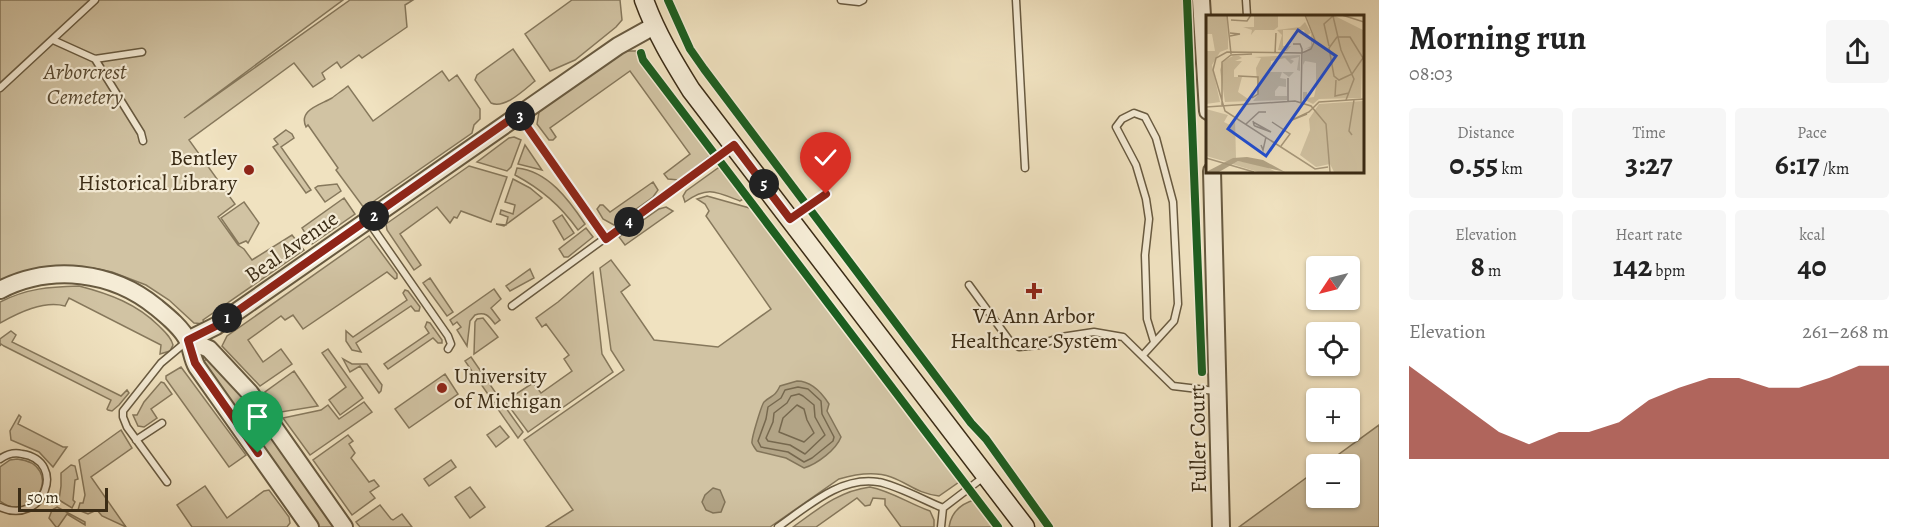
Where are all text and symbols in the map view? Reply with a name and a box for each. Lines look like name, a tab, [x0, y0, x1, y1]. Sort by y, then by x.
inset map	[1206, 15, 1364, 172]
text: Morning run	[1409, 15, 1586, 60]
button: share	[1826, 20, 1889, 83]
park label: Arborcrest Cemetery	[43, 57, 127, 112]
text: 08:03	[1409, 60, 1453, 87]
pin: 3	[505, 101, 535, 131]
text: 3	[517, 105, 523, 127]
text: Distance	[1457, 122, 1515, 144]
text: Time	[1632, 122, 1666, 144]
text: Pace	[1797, 122, 1827, 144]
pin	[800, 132, 851, 194]
icon: check	[809, 141, 842, 174]
place label: Bentley Historical Library	[78, 143, 237, 198]
text: 0.55	[1449, 144, 1498, 184]
text: 3:27	[1625, 144, 1673, 184]
text: 6:17	[1775, 144, 1820, 184]
text: km	[1498, 158, 1523, 180]
text: /km	[1820, 158, 1849, 180]
marker: Bentley Historical Library	[242, 163, 256, 177]
pin: 5	[749, 169, 779, 199]
text: 5	[761, 173, 767, 195]
pin: 2	[359, 201, 389, 231]
street label: Beal Avenue	[239, 203, 345, 290]
text: 2	[370, 205, 378, 227]
pin: 4	[614, 207, 644, 237]
text: 4	[625, 211, 633, 233]
text: Elevation	[1455, 224, 1517, 246]
text: Heart rate	[1616, 224, 1682, 246]
text: kcal	[1799, 224, 1825, 246]
text: 8	[1471, 246, 1485, 286]
text: 142	[1613, 246, 1652, 286]
text: 40	[1797, 246, 1827, 286]
north arrow	[1306, 256, 1360, 310]
map controls	[1306, 256, 1360, 508]
text: m	[1485, 260, 1501, 282]
text: bpm	[1652, 260, 1685, 282]
marker: VA Ann Arbor Healthcare System	[1025, 282, 1043, 300]
place label: VA Ann Arbor Healthcare System	[950, 301, 1118, 356]
pin: 1	[212, 303, 242, 333]
text: 1	[224, 307, 230, 329]
text: Elevation	[1409, 318, 1486, 345]
text: 261–268 m	[1802, 318, 1889, 345]
button: locate	[1306, 322, 1360, 376]
place label: University of Michigan	[454, 361, 562, 416]
marker: University of Michigan	[435, 381, 449, 395]
street label: Fuller Court	[1182, 385, 1214, 493]
button: +	[1306, 388, 1360, 442]
pin	[232, 391, 283, 453]
icon: arrive	[241, 400, 274, 433]
button: −	[1306, 454, 1360, 508]
scale bar	[18, 485, 108, 512]
text: 50 m	[27, 487, 59, 509]

